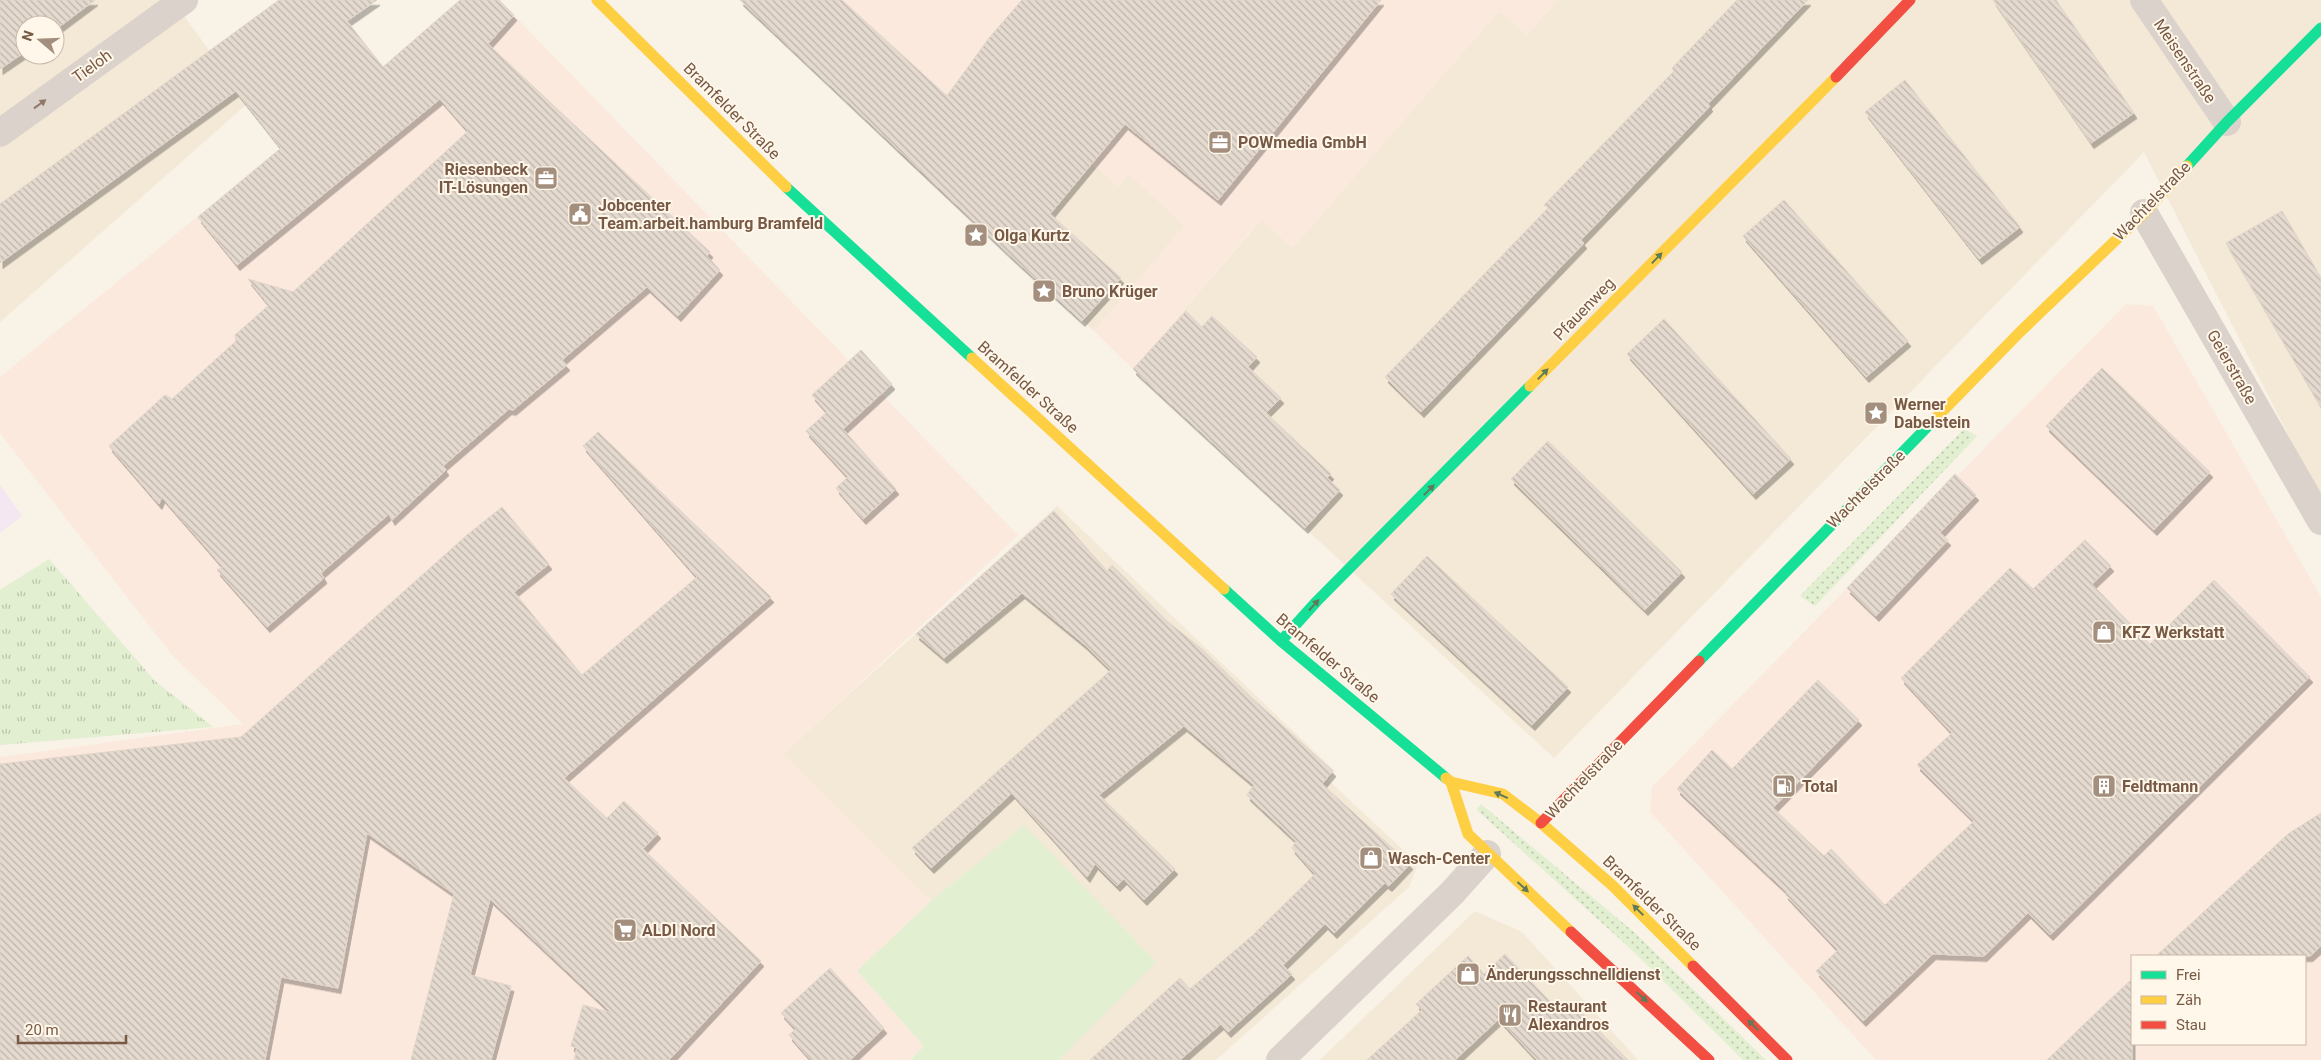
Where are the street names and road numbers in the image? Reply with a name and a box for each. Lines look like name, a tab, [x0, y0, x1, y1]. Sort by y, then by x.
street label: Meisenstraße	[2150, 15, 2220, 107]
street label: Tieloh	[69, 45, 115, 87]
street label: Bramfelder Straße	[680, 59, 784, 163]
street label: Wachtelstraße	[2109, 157, 2195, 245]
street label: Pfauenweg	[1549, 274, 1619, 344]
street label: Geierstraße	[2203, 327, 2261, 407]
street label: Bramfelder Straße	[974, 337, 1082, 437]
street label: Wachtelstraße	[1823, 446, 1909, 532]
street label: Bramfelder Straße	[1272, 609, 1384, 707]
street label: Wachtelstraße	[1541, 735, 1627, 823]
street label: Bramfelder Straße	[1599, 851, 1705, 955]

